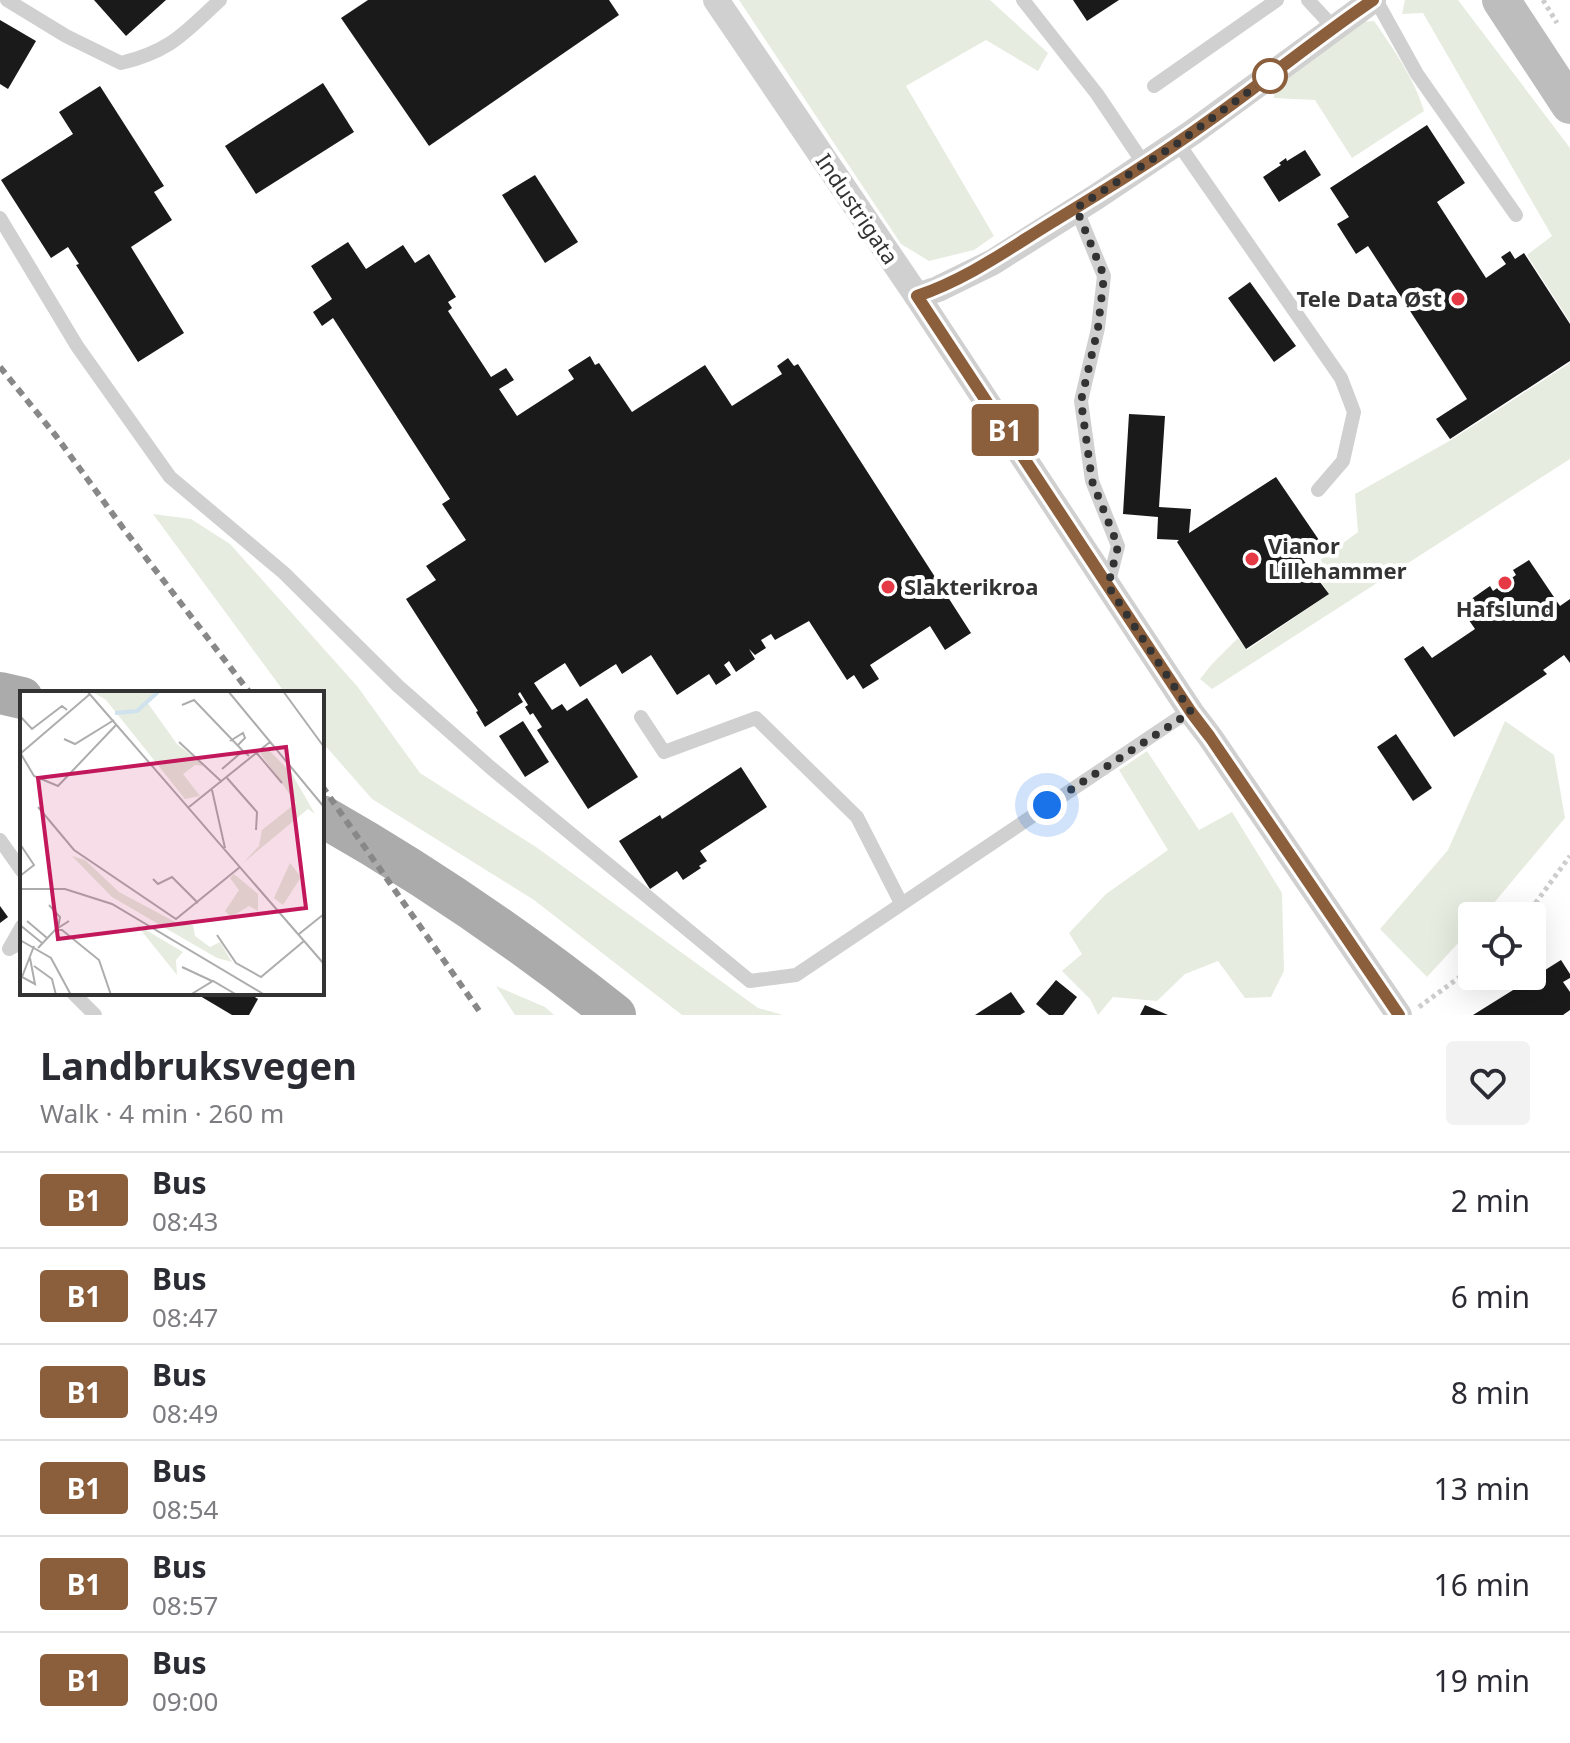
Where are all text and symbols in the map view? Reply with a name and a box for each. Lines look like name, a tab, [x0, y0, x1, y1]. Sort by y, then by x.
unlabelled marker	[1253, 59, 1287, 93]
street label: Industrigata	[810, 147, 906, 270]
place label: Tele Data Øst	[1297, 283, 1442, 313]
marker: Tele Data Øst	[1449, 290, 1467, 308]
line badge: B1	[969, 404, 1041, 456]
text: B1	[988, 411, 1022, 449]
place label: Vianor Lillehammer	[1268, 530, 1407, 585]
marker: Vianor Lillehammer	[1243, 550, 1261, 568]
place label: Slakterikroa	[904, 571, 1039, 601]
marker: Hafslund	[1496, 574, 1514, 592]
marker: Slakterikroa	[879, 578, 897, 596]
place label: Hafslund	[1456, 593, 1554, 623]
inset map	[20, 691, 324, 995]
your location	[1027, 785, 1067, 825]
map controls	[1458, 902, 1546, 990]
button: locate	[1458, 902, 1546, 990]
text: Landbruksvegen	[40, 1039, 357, 1091]
button: heart	[1446, 1041, 1530, 1125]
text: Walk · 4 min · 260 m	[40, 1095, 284, 1131]
text: Bus	[152, 1162, 207, 1203]
text: 2 min	[1451, 1180, 1530, 1221]
text: B1	[67, 1181, 101, 1219]
text: 08:43	[152, 1203, 218, 1239]
text: Bus	[152, 1258, 207, 1299]
text: 6 min	[1451, 1276, 1530, 1317]
text: B1	[67, 1277, 101, 1315]
text: 08:47	[152, 1299, 218, 1335]
text: Bus	[152, 1354, 207, 1395]
text: 8 min	[1451, 1372, 1530, 1413]
text: B1	[67, 1373, 101, 1411]
text: 08:49	[152, 1395, 218, 1431]
text: Bus	[152, 1450, 207, 1491]
text: 13 min	[1434, 1468, 1530, 1509]
text: B1	[67, 1469, 101, 1507]
text: 08:54	[152, 1491, 218, 1527]
text: Bus	[152, 1546, 207, 1587]
text: 16 min	[1434, 1564, 1530, 1605]
text: B1	[67, 1565, 101, 1603]
text: 08:57	[152, 1587, 218, 1623]
text: Bus	[152, 1642, 207, 1683]
text: 19 min	[1434, 1660, 1530, 1701]
text: B1	[67, 1661, 101, 1699]
text: 09:00	[152, 1683, 218, 1719]

